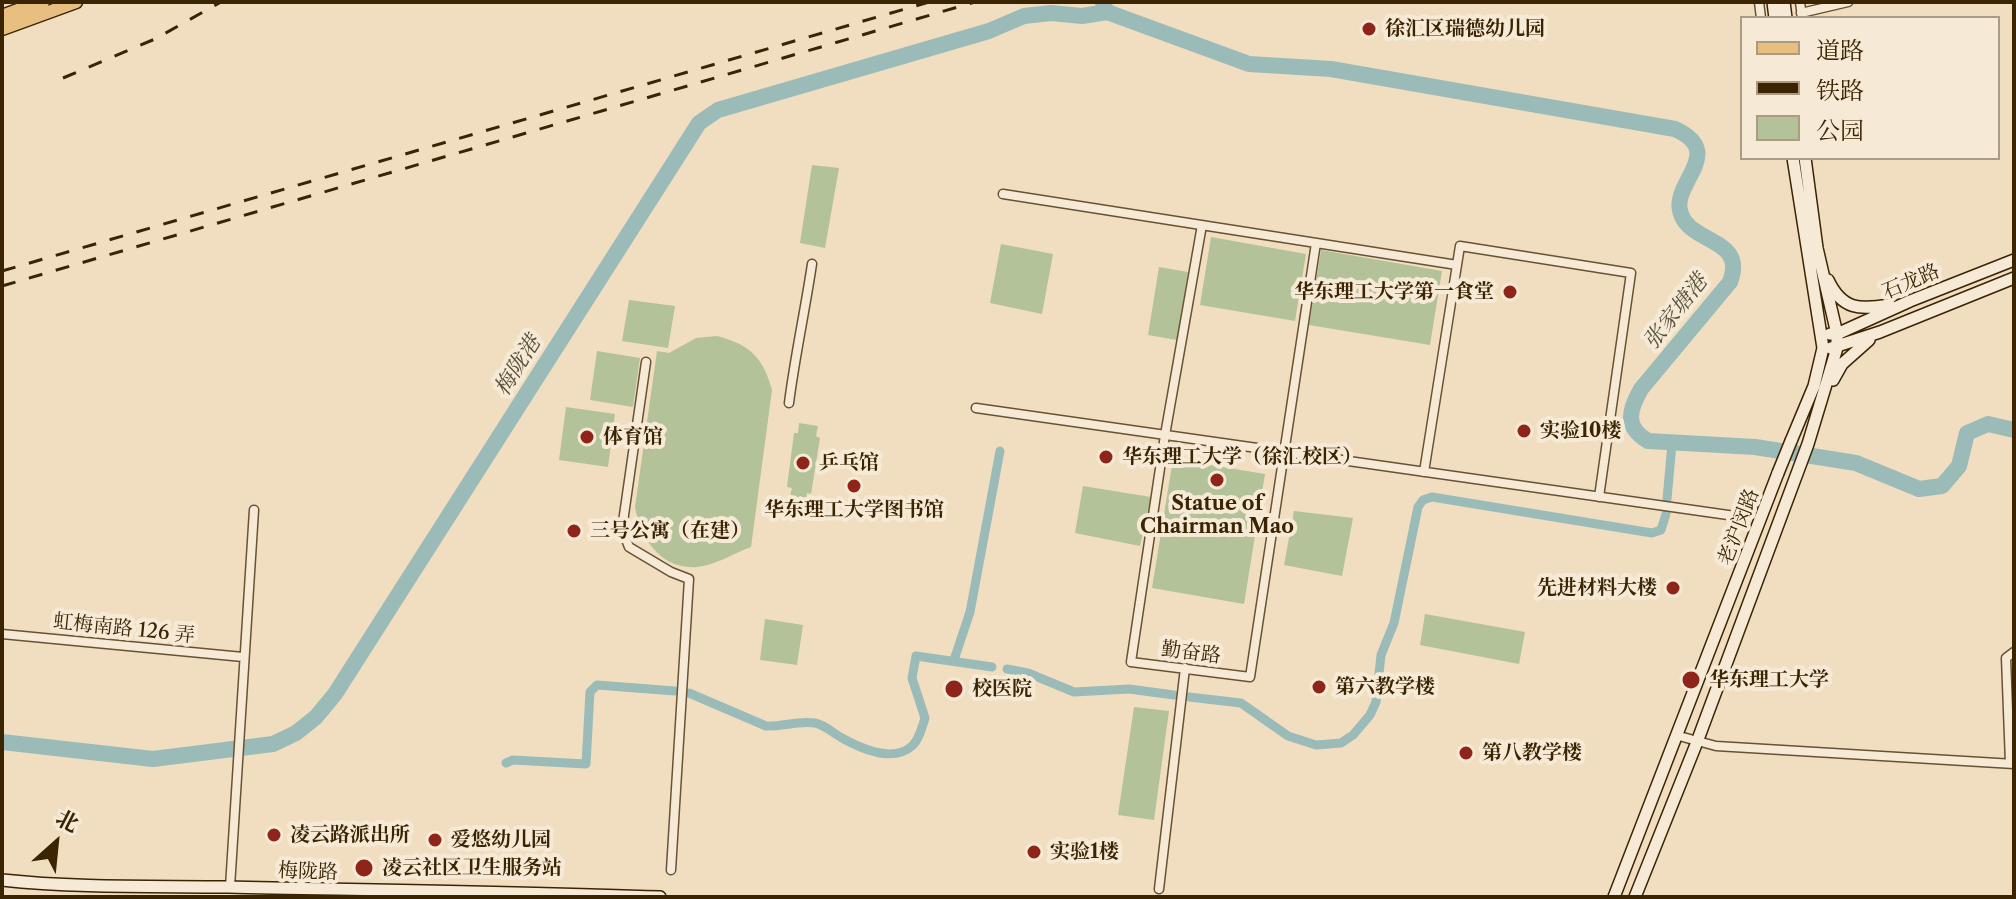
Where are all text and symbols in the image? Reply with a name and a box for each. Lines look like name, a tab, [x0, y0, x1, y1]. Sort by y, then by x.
legend	[1740, 16, 2000, 160]
place label: 徐汇区瑞德幼儿园	[1385, 17, 1545, 41]
marker: 徐汇区瑞德幼儿园	[1360, 20, 1378, 38]
text: 道路	[1816, 36, 1864, 65]
text: 铁路	[1816, 76, 1864, 105]
text: 公园	[1816, 116, 1864, 145]
street label: 石龙路	[1879, 259, 1943, 305]
water label: 张家塘港	[1639, 269, 1713, 355]
place label: 华东理工大学第一食堂	[1294, 280, 1494, 304]
marker: 华东理工大学第一食堂	[1501, 283, 1519, 301]
water label: 梅陇港	[489, 331, 547, 401]
place label: 实验10楼	[1540, 419, 1622, 443]
marker: 实验10楼	[1515, 422, 1533, 440]
place label: 体育馆	[603, 425, 663, 449]
marker: 体育馆	[578, 428, 596, 446]
place label: 华东理工大学（徐汇校区）	[1122, 445, 1362, 469]
marker: 华东理工大学（徐汇校区）	[1097, 448, 1115, 466]
place label: 乒乓馆	[819, 451, 879, 475]
marker: 乒乓馆	[794, 454, 812, 472]
marker: Statue of Chairman Mao	[1208, 471, 1226, 489]
marker: 华东理工大学图书馆	[845, 477, 863, 495]
street label: 老沪闵路	[1713, 485, 1765, 569]
place label: Statue of Chairman Mao	[1140, 492, 1294, 539]
place label: 华东理工大学图书馆	[764, 498, 944, 522]
place label: 三号公寓（在建）	[590, 519, 750, 543]
marker: 三号公寓（在建）	[565, 522, 583, 540]
place label: 先进材料大楼	[1537, 576, 1657, 600]
marker: 先进材料大楼	[1664, 579, 1682, 597]
street label: 虹梅南路 126 弄	[52, 610, 196, 648]
street label: 勤奋路	[1160, 637, 1222, 669]
place label: 华东理工大学	[1709, 668, 1829, 692]
marker: 华东理工大学	[1680, 669, 1702, 691]
place label: 第六教学楼	[1335, 675, 1435, 699]
place label: 校医院	[972, 677, 1032, 701]
marker: 校医院	[943, 678, 965, 700]
marker: 第六教学楼	[1310, 678, 1328, 696]
place label: 第八教学楼	[1482, 741, 1582, 765]
marker: 第八教学楼	[1457, 744, 1475, 762]
north arrow	[16, 803, 96, 883]
text: 北	[51, 804, 83, 838]
place label: 凌云路派出所	[290, 823, 410, 847]
marker: 凌云路派出所	[265, 826, 283, 844]
place label: 爱悠幼儿园	[451, 828, 551, 852]
marker: 爱悠幼儿园	[426, 831, 444, 849]
place label: 实验1楼	[1050, 840, 1119, 864]
marker: 实验1楼	[1025, 843, 1043, 861]
place label: 凌云社区卫生服务站	[382, 856, 562, 880]
marker: 凌云社区卫生服务站	[353, 857, 375, 879]
street label: 梅陇路	[278, 859, 338, 885]

